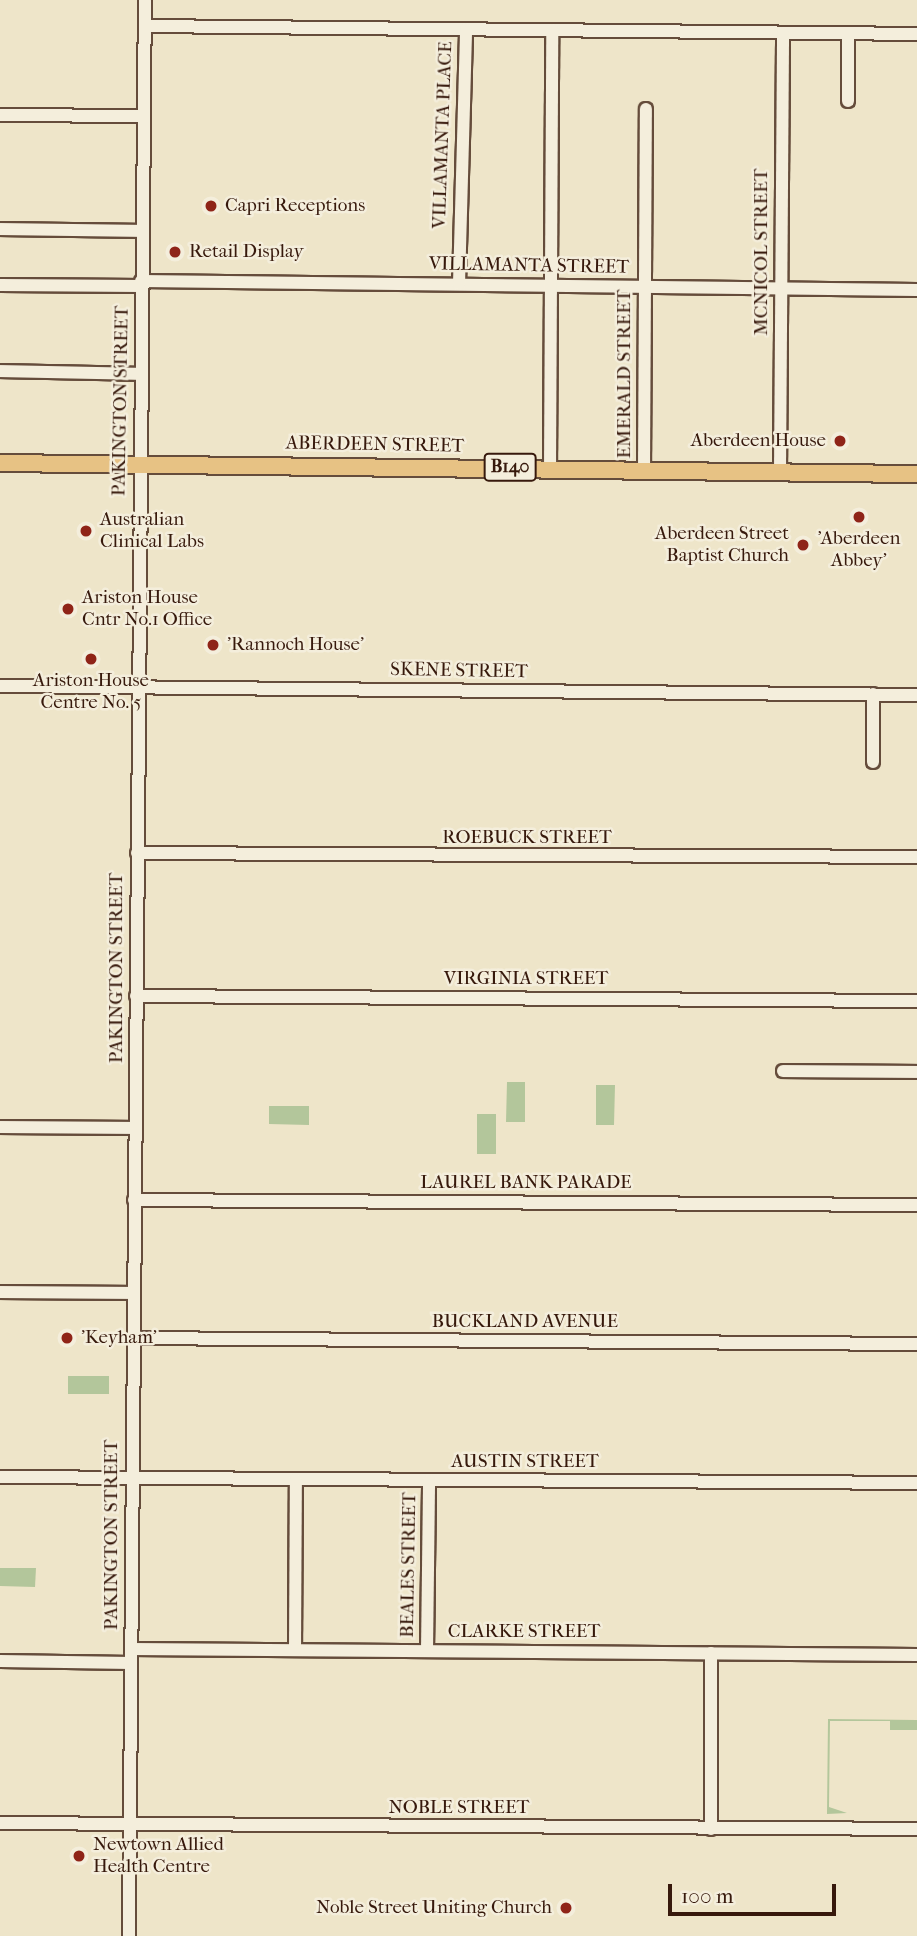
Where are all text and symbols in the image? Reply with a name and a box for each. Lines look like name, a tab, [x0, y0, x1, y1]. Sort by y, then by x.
street label: VILLAMANTA PLACE	[428, 41, 458, 229]
street label: MCNICOL STREET	[751, 168, 773, 336]
place label: Capri Receptions	[225, 195, 365, 217]
marker: Capri Receptions	[203, 198, 219, 214]
place label: Retail Display	[189, 241, 304, 263]
marker: Retail Display	[167, 244, 183, 260]
street label: VILLAMANTA STREET	[429, 253, 629, 279]
street label: EMERALD STREET	[614, 289, 636, 459]
street label: PAKINGTON STREET	[108, 306, 134, 496]
place label: Aberdeen House	[691, 430, 826, 452]
street label: ABERDEEN STREET	[286, 432, 464, 458]
marker: Aberdeen House	[832, 433, 848, 449]
road number: B140	[482, 452, 538, 481]
place label: Australian Clinical Labs	[100, 509, 204, 553]
marker: 'Aberdeen Abbey'	[851, 509, 867, 525]
marker: Australian Clinical Labs	[78, 523, 94, 539]
place label: Aberdeen Street Baptist Church	[655, 523, 789, 567]
place label: 'Aberdeen Abbey'	[818, 528, 900, 572]
marker: Aberdeen Street Baptist Church	[795, 537, 811, 553]
place label: Ariston House Cntr No.1 Office	[82, 587, 212, 631]
marker: Ariston House Cntr No.1 Office	[60, 601, 76, 617]
place label: 'Rannoch House'	[227, 634, 364, 656]
marker: 'Rannoch House'	[205, 637, 221, 653]
marker: Ariston House Centre No. 5	[83, 651, 99, 667]
street label: SKENE STREET	[390, 658, 528, 684]
place label: Ariston House Centre No. 5	[33, 670, 149, 714]
street label: ROEBUCK STREET	[442, 827, 612, 849]
street label: PAKINGTON STREET	[106, 873, 128, 1063]
street label: VIRGINIA STREET	[444, 968, 608, 990]
street label: LAUREL BANK PARADE	[420, 1172, 632, 1194]
street label: BUCKLAND AVENUE	[432, 1311, 618, 1333]
place label: 'Keyham'	[81, 1327, 157, 1349]
marker: 'Keyham'	[59, 1330, 75, 1346]
street label: PAKINGTON STREET	[101, 1440, 123, 1630]
street label: AUSTIN STREET	[451, 1451, 599, 1473]
street label: BEALES STREET	[396, 1492, 422, 1638]
street label: CLARKE STREET	[448, 1621, 600, 1643]
street label: NOBLE STREET	[389, 1797, 529, 1819]
place label: Newtown Allied Health Centre	[93, 1834, 224, 1878]
marker: Newtown Allied Health Centre	[71, 1848, 87, 1864]
scale bar	[672, 1870, 840, 1914]
text: 100 m	[681, 1884, 734, 1908]
place label: Noble Street Uniting Church	[316, 1897, 552, 1919]
marker: Noble Street Uniting Church	[558, 1900, 574, 1916]

